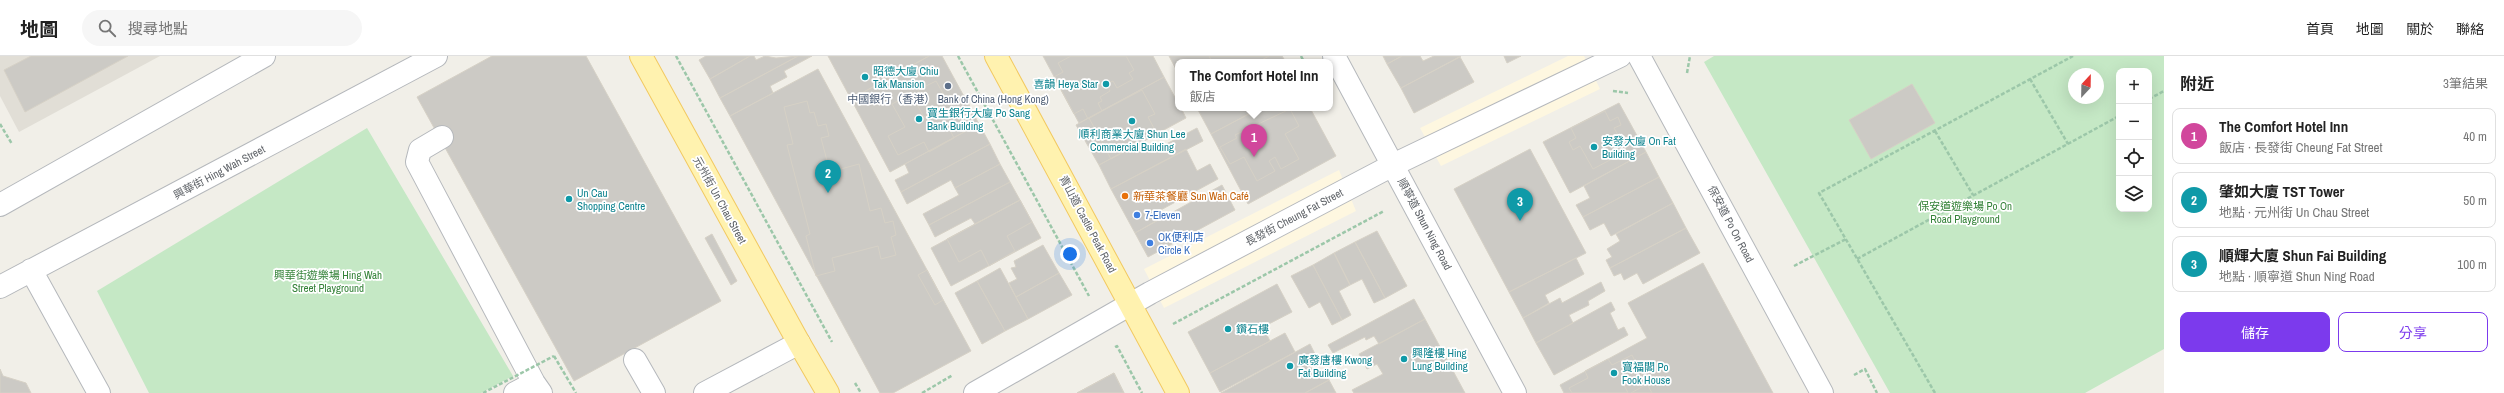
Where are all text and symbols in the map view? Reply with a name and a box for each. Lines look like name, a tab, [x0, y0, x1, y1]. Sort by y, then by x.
search box	[82, 10, 362, 46]
text: 地圖	[20, 16, 58, 42]
icon: search	[96, 17, 118, 39]
text: 搜尋地點	[128, 18, 188, 39]
text: 首頁	[2306, 20, 2334, 38]
text: 地圖	[2356, 20, 2384, 38]
text: 關於	[2406, 20, 2434, 38]
text: 聯絡	[2456, 20, 2484, 38]
popup	[1175, 59, 1333, 111]
place label: 昭德大廈 Chiu Tak Mansion	[873, 64, 939, 91]
text: The Comfort Hotel Inn	[1189, 65, 1319, 86]
north arrow	[2068, 68, 2104, 104]
map controls	[2116, 68, 2152, 212]
button: +	[2116, 68, 2152, 104]
marker: 昭德大廈 Chiu Tak Mansion	[860, 72, 870, 82]
text: 附近	[2180, 72, 2214, 95]
text: 3筆結果	[2443, 75, 2488, 92]
place label: 喜韻 Heya Star	[1033, 77, 1098, 91]
marker: 喜韻 Heya Star	[1101, 79, 1111, 89]
marker: 中國銀行（香港） Bank of China (Hong Kong)	[943, 81, 953, 91]
text: 飯店	[1189, 88, 1215, 105]
place label: 中國銀行（香港） Bank of China (Hong Kong)	[847, 92, 1049, 106]
button: −	[2116, 104, 2152, 140]
place label: 寶生銀行大廈 Po Sang Bank Building	[927, 106, 1030, 133]
marker: 寶生銀行大廈 Po Sang Bank Building	[914, 114, 924, 124]
marker: 順利商業大廈 Shun Lee Commercial Building	[1127, 116, 1137, 126]
text: The Comfort Hotel Inn	[2219, 116, 2348, 137]
pin: 1	[1241, 124, 1267, 157]
place label: 順利商業大廈 Shun Lee Commercial Building	[1078, 127, 1186, 154]
text: 1	[2191, 128, 2197, 145]
text: 40 m	[2463, 128, 2487, 145]
place label: 安發大廈 On Fat Building	[1602, 134, 1676, 161]
text: 飯店 · 長發街 Cheung Fat Street	[2219, 139, 2382, 156]
button: locate	[2116, 140, 2152, 176]
street label: 興華街 Hing Wah Street	[171, 142, 268, 202]
marker: 安發大廈 On Fat Building	[1589, 142, 1599, 152]
street label: 元州街 Un Chau Street	[690, 154, 750, 247]
pin: 2	[815, 160, 841, 193]
street label: 青山道 Castle Peak Road	[1056, 173, 1120, 275]
street label: 順寧道 Shun Ning Road	[1395, 176, 1455, 272]
button: layers	[2116, 176, 2152, 212]
text: 肇如大廈 TST Tower	[2219, 181, 2344, 202]
street label: 保安道 Po On Road	[1705, 183, 1757, 265]
street label: 長發街 Cheung Fat Street	[1243, 185, 1346, 249]
place label: Un Cau Shopping Centre	[577, 186, 645, 213]
pin: 3	[1507, 188, 1533, 221]
place label: 新華茶餐廳 Sun Wah Café	[1133, 189, 1249, 203]
marker: 新華茶餐廳 Sun Wah Café	[1120, 191, 1130, 201]
text: 2	[2191, 192, 2197, 209]
text: 50 m	[2463, 192, 2487, 209]
marker: Un Cau Shopping Centre	[564, 194, 574, 204]
park label: 保安道遊樂場 Po On Road Playground	[1918, 199, 2012, 226]
text: 地點 · 元州街 Un Chau Street	[2219, 204, 2369, 221]
place label: 7-Eleven	[1145, 208, 1181, 222]
marker: 7-Eleven	[1132, 210, 1142, 220]
place label: OK便利店 Circle K	[1158, 230, 1204, 257]
marker: OK便利店 Circle K	[1145, 238, 1155, 248]
your location	[1060, 244, 1080, 264]
text: 順輝大廈 Shun Fai Building	[2219, 245, 2386, 266]
text: 3	[2191, 256, 2197, 273]
text: 100 m	[2457, 256, 2487, 273]
park label: 興華街遊樂場 Hing Wah Street Playground	[274, 268, 382, 295]
text: 地點 · 順寧道 Shun Ning Road	[2219, 268, 2375, 285]
button: 儲存	[2180, 312, 2330, 352]
button: 分享	[2338, 312, 2488, 352]
place label: 鑽石樓	[1236, 322, 1269, 336]
marker: 鑽石樓	[1223, 324, 1233, 334]
place label: 興隆樓 Hing Lung Building	[1412, 346, 1468, 373]
place label: 廣發唐樓 Kwong Fat Building	[1298, 353, 1372, 380]
marker: 興隆樓 Hing Lung Building	[1399, 354, 1409, 364]
place label: 寶福閣 Po Fook House	[1622, 360, 1670, 387]
marker: 廣發唐樓 Kwong Fat Building	[1285, 361, 1295, 371]
marker: 寶福閣 Po Fook House	[1609, 368, 1619, 378]

